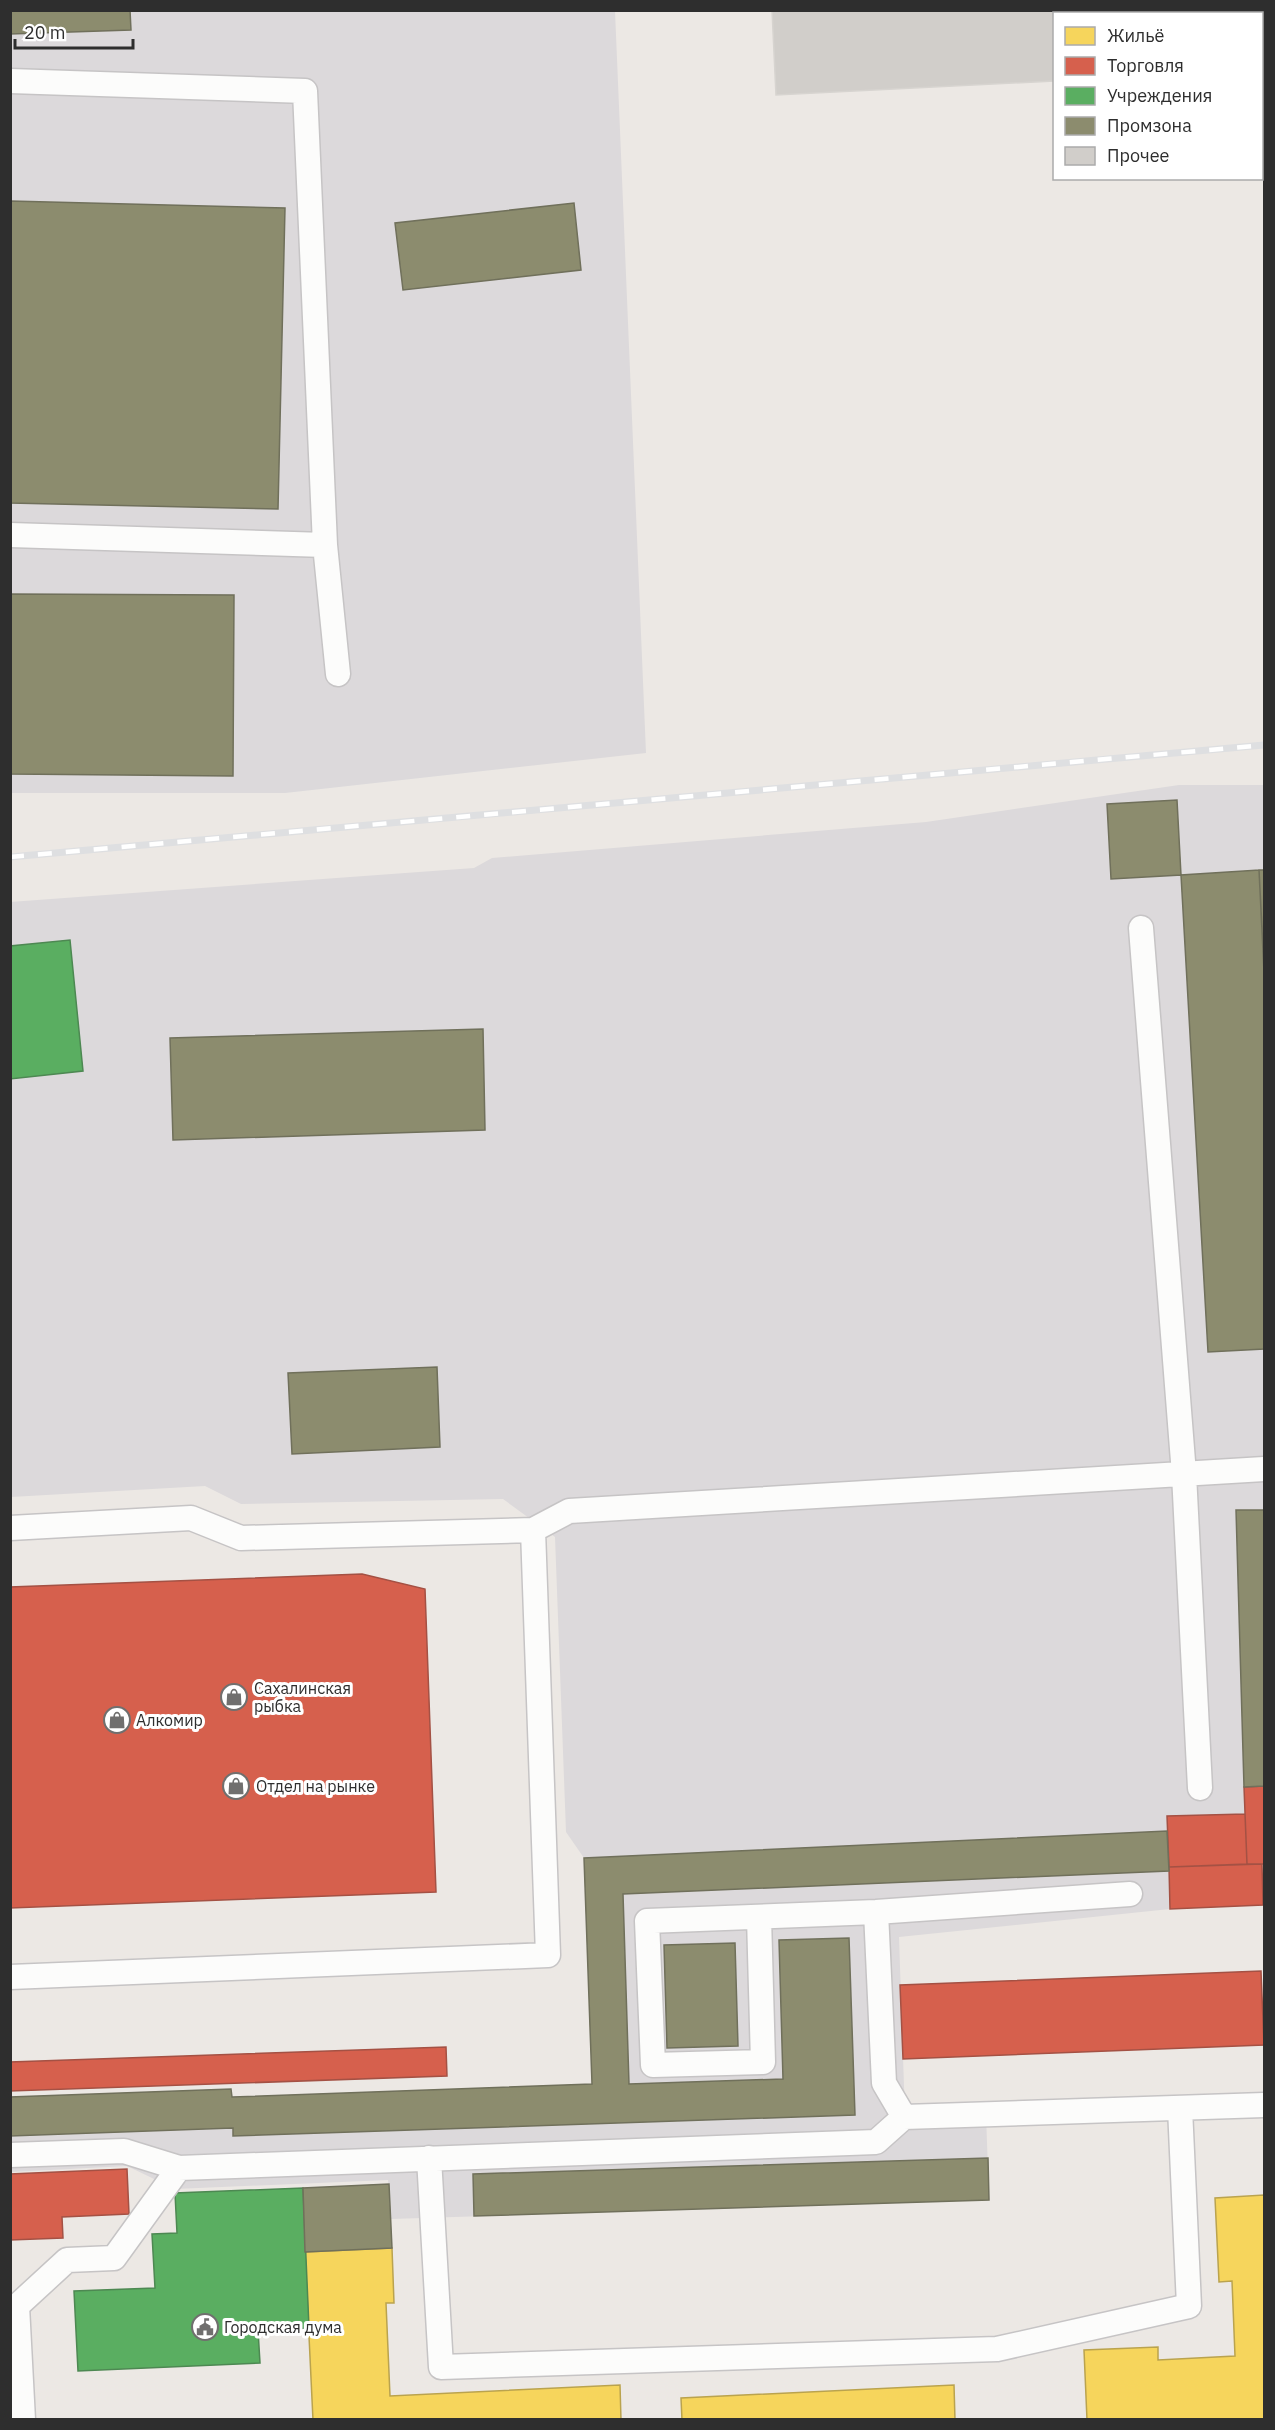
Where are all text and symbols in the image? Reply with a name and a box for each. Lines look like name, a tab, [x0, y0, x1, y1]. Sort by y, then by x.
scale bar	[15, 12, 134, 50]
legend	[1053, 12, 1263, 180]
text: 20 m	[24, 21, 66, 44]
text: Жильё	[1107, 24, 1165, 47]
text: Торговля	[1107, 54, 1184, 77]
text: Учреждения	[1107, 84, 1212, 107]
text: Промзона	[1107, 114, 1192, 137]
text: Прочее	[1107, 144, 1170, 167]
place label: Сахалинская рыбка	[254, 1678, 351, 1716]
shop icon: Сахалинская рыбка	[219, 1682, 249, 1712]
shop icon: Алкомир	[102, 1705, 132, 1735]
place label: Алкомир	[136, 1710, 203, 1730]
shop icon: Отдел на рынке	[221, 1771, 251, 1801]
place label: Отдел на рынке	[256, 1776, 375, 1796]
public building icon: Городская дума	[190, 2312, 220, 2342]
place label: Городская дума	[224, 2317, 342, 2337]

